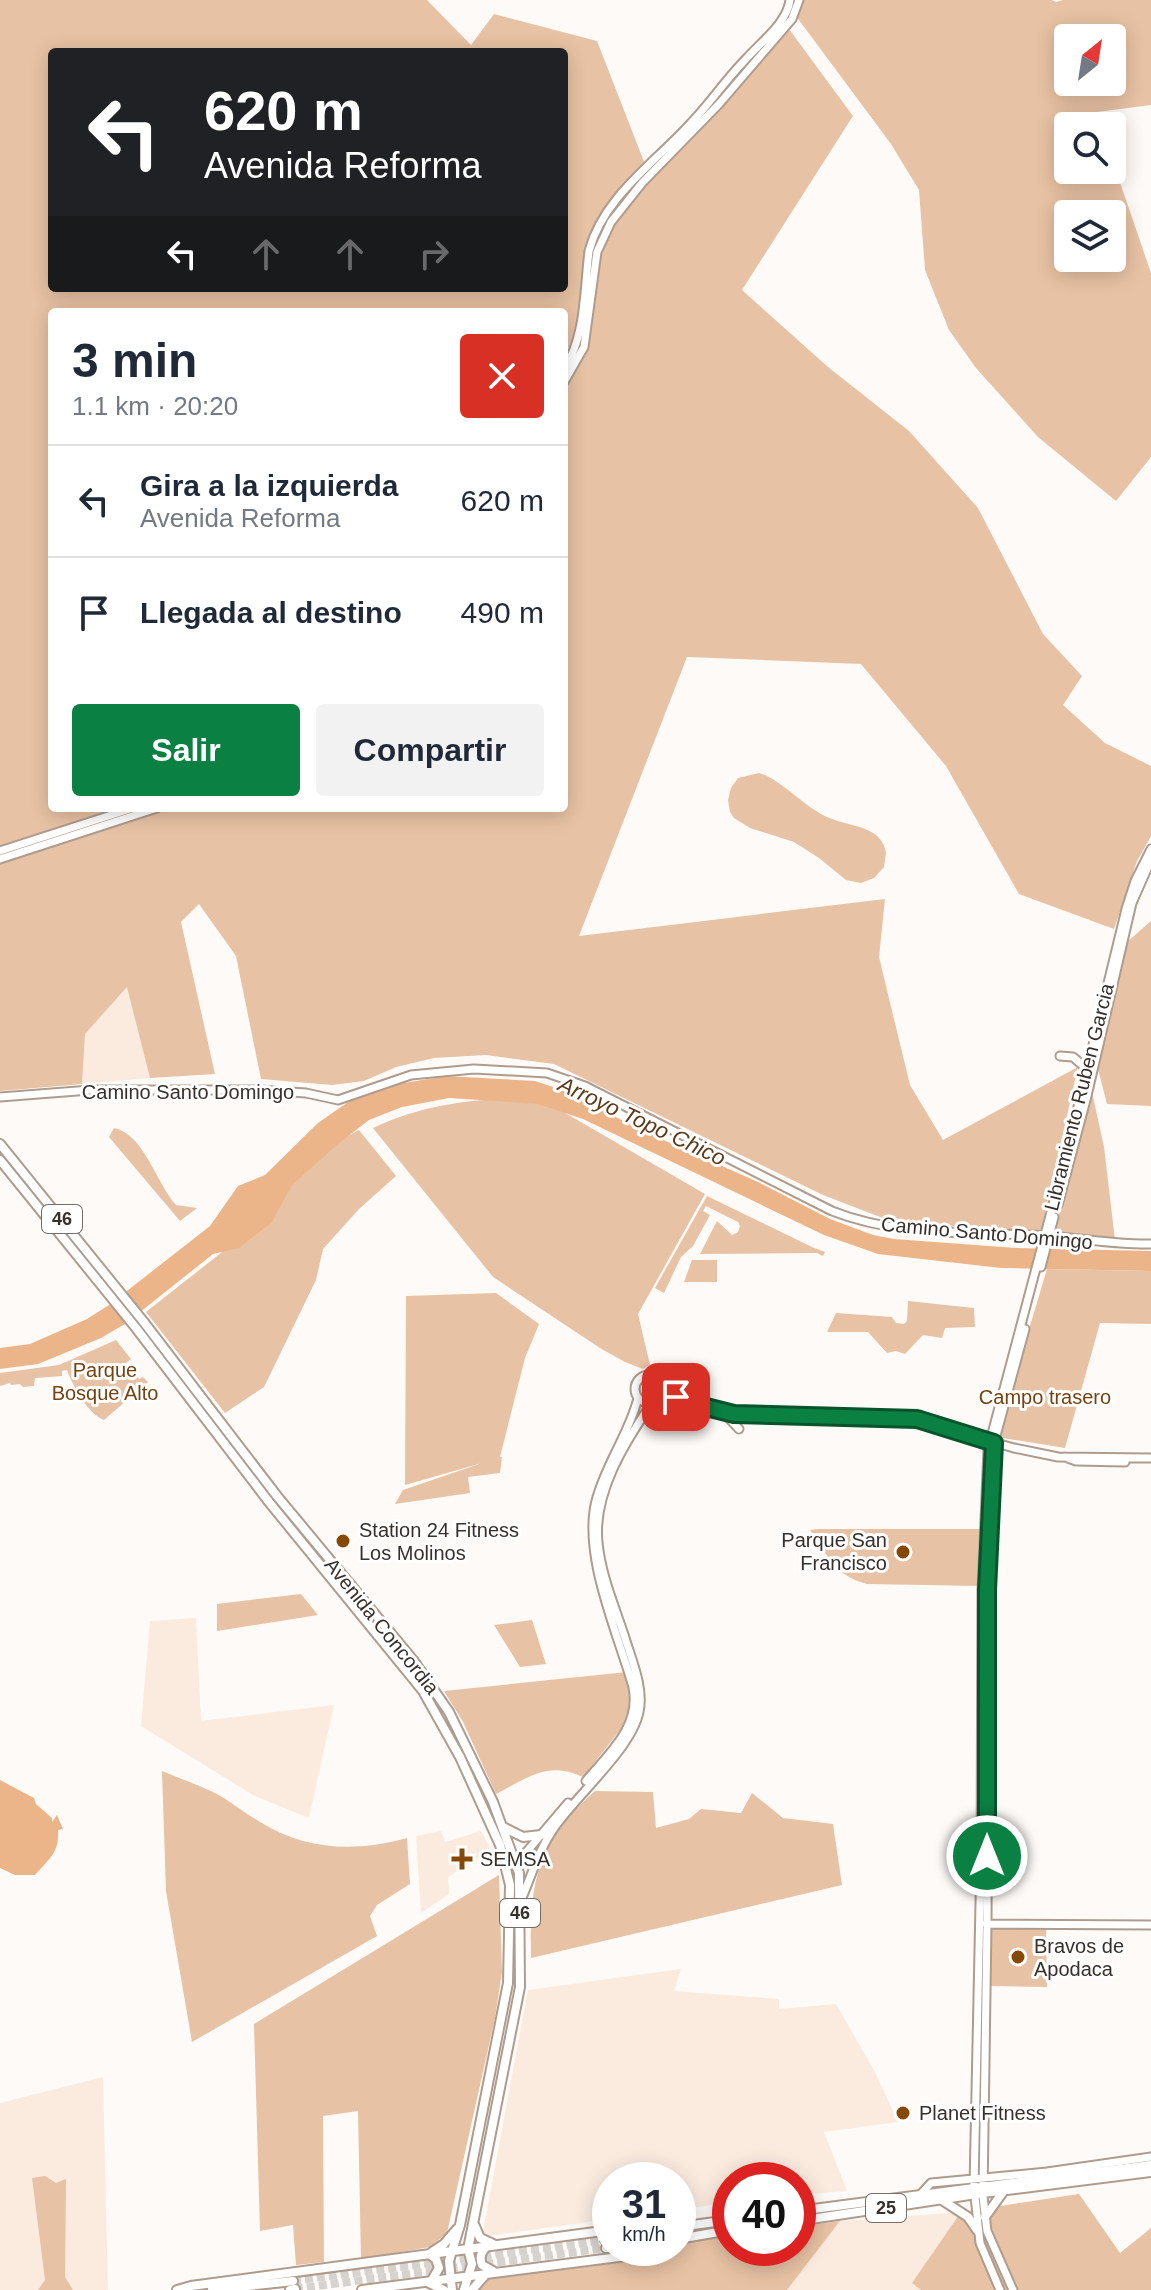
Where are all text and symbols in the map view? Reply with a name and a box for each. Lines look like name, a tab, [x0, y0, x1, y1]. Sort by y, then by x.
north arrow	[1054, 24, 1126, 96]
map controls	[1054, 24, 1126, 272]
text: 620 m	[204, 79, 363, 142]
icon: left	[72, 80, 176, 184]
button: search	[1054, 112, 1126, 184]
text: Avenida Reforma	[204, 145, 482, 186]
button: layers	[1054, 200, 1126, 272]
icon: left	[160, 232, 204, 276]
icon: ahead	[244, 232, 288, 276]
icon: ahead	[328, 232, 372, 276]
icon: right	[412, 232, 456, 276]
text: 3 min	[72, 334, 197, 387]
button: close	[460, 334, 544, 418]
text: 1.1 km · 20:20	[72, 391, 238, 421]
text: Gira a la izquierda	[140, 469, 398, 502]
icon: left	[72, 479, 116, 523]
text: 620 m	[461, 484, 544, 517]
text: Avenida Reforma	[140, 503, 340, 533]
icon: arrive	[72, 591, 116, 635]
text: Llegada al destino	[140, 596, 402, 629]
text: 490 m	[461, 596, 544, 629]
button: Salir	[72, 704, 300, 796]
button: Compartir	[316, 704, 544, 796]
street label: Libramiento Ruben Garcia	[1040, 980, 1118, 1213]
water label: Arroyo Topo Chico	[553, 1070, 729, 1171]
street label: Camino Santo Domingo	[82, 1081, 294, 1103]
road number: 46	[42, 1205, 82, 1233]
street label: Camino Santo Domingo	[880, 1213, 1094, 1253]
park label: Parque Bosque Alto	[52, 1359, 158, 1404]
pin	[642, 1363, 710, 1431]
icon: arrive	[654, 1375, 698, 1419]
park label: Campo trasero	[979, 1386, 1111, 1408]
place label: Station 24 Fitness Los Molinos	[359, 1519, 519, 1564]
place label: Parque San Francisco	[781, 1529, 887, 1574]
marker: Station 24 Fitness Los Molinos	[334, 1532, 352, 1550]
marker: Parque San Francisco	[894, 1543, 912, 1561]
street label: Avenida Concordia	[320, 1554, 444, 1699]
position arrow	[945, 1814, 1029, 1898]
marker: SEMSA	[451, 1848, 473, 1870]
place label: SEMSA	[480, 1848, 551, 1870]
road number: 46	[500, 1899, 540, 1927]
place label: Bravos de Apodaca	[1034, 1935, 1124, 1980]
marker: Bravos de Apodaca	[1009, 1948, 1027, 1966]
place label: Planet Fitness	[919, 2102, 1046, 2124]
marker: Planet Fitness	[894, 2104, 912, 2122]
speed limit sign: 40	[712, 2162, 816, 2266]
text: 31	[622, 2182, 666, 2226]
road number: 25	[866, 2194, 906, 2222]
text: km/h	[622, 2223, 666, 2245]

